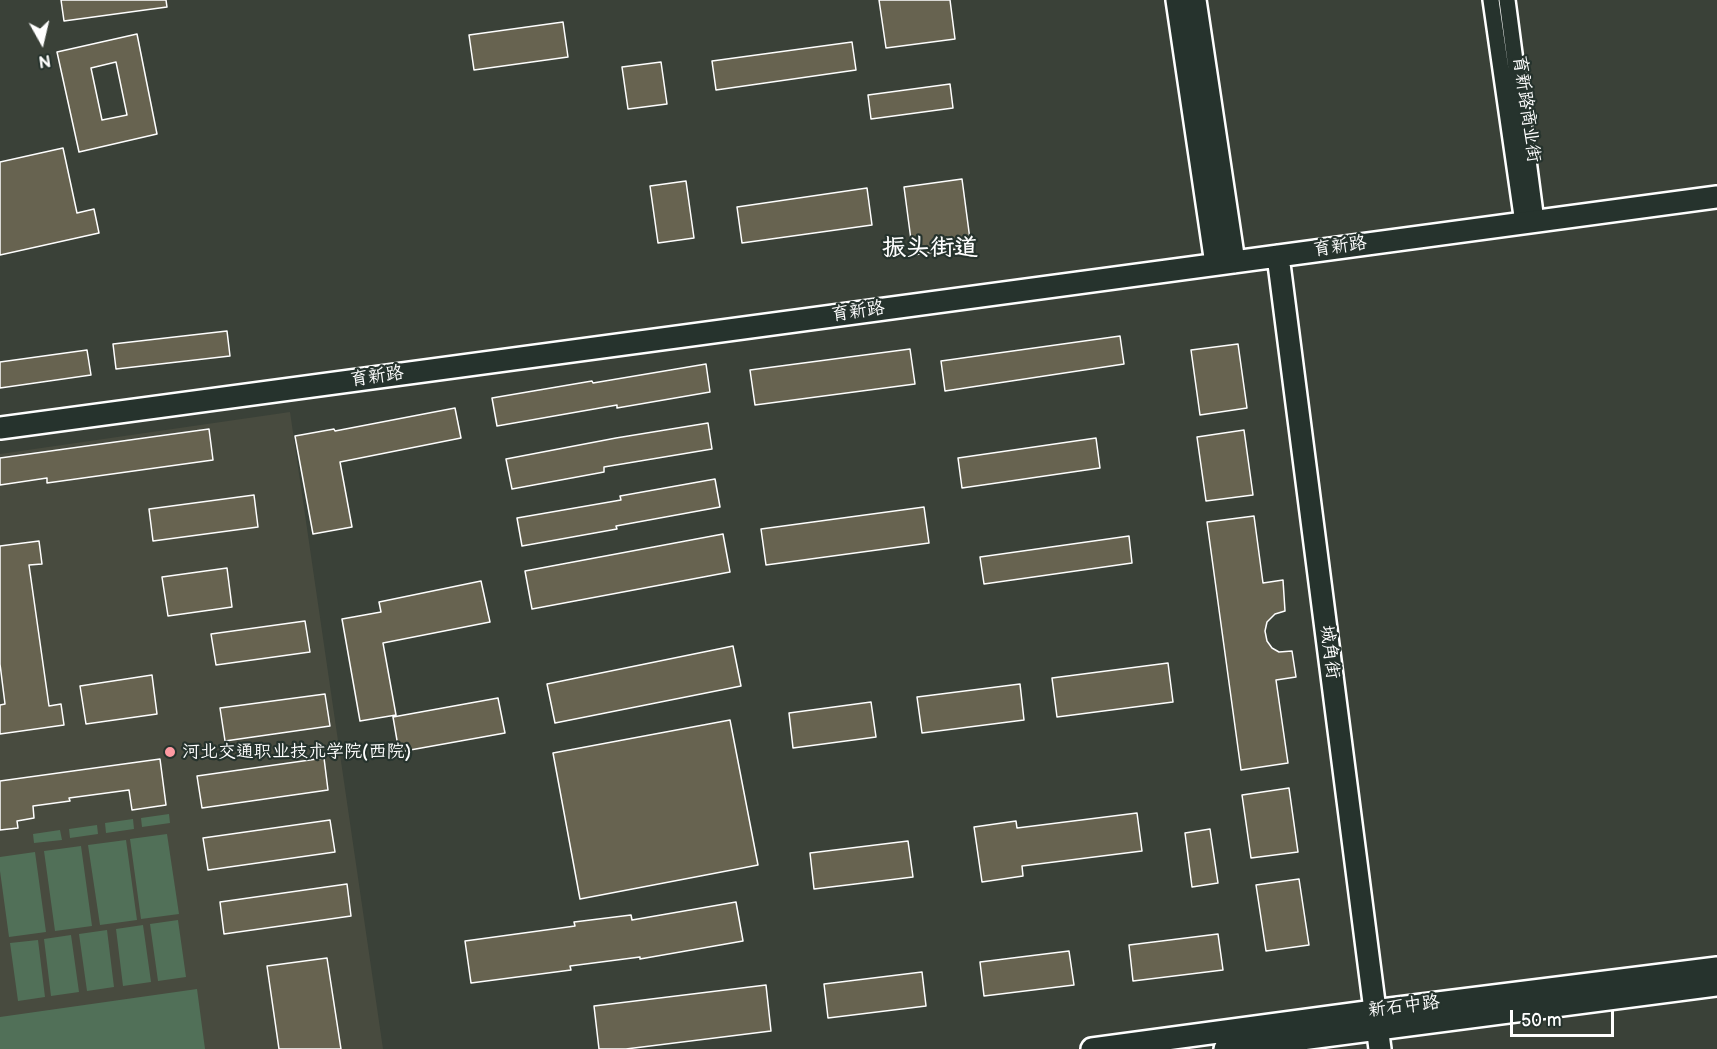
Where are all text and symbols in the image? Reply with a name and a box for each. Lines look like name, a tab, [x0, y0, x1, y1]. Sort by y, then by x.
north arrow	[12, 12, 72, 72]
text: N	[37, 50, 52, 71]
street label: 育新路商业街	[1508, 54, 1544, 164]
street label: 育新路	[1312, 233, 1368, 261]
district label: 振头街道	[882, 235, 978, 263]
street label: 育新路	[830, 298, 886, 326]
street label: 育新路	[349, 363, 405, 391]
street label: 城角街	[1315, 624, 1343, 680]
place label: 河北交通职业技术学院(西院)	[182, 741, 411, 763]
marker: 河北交通职业技术学院(西院)	[163, 745, 177, 759]
street label: 新石中路	[1367, 992, 1441, 1022]
scale bar	[1513, 998, 1616, 1036]
text: 50 m	[1521, 1010, 1562, 1031]

